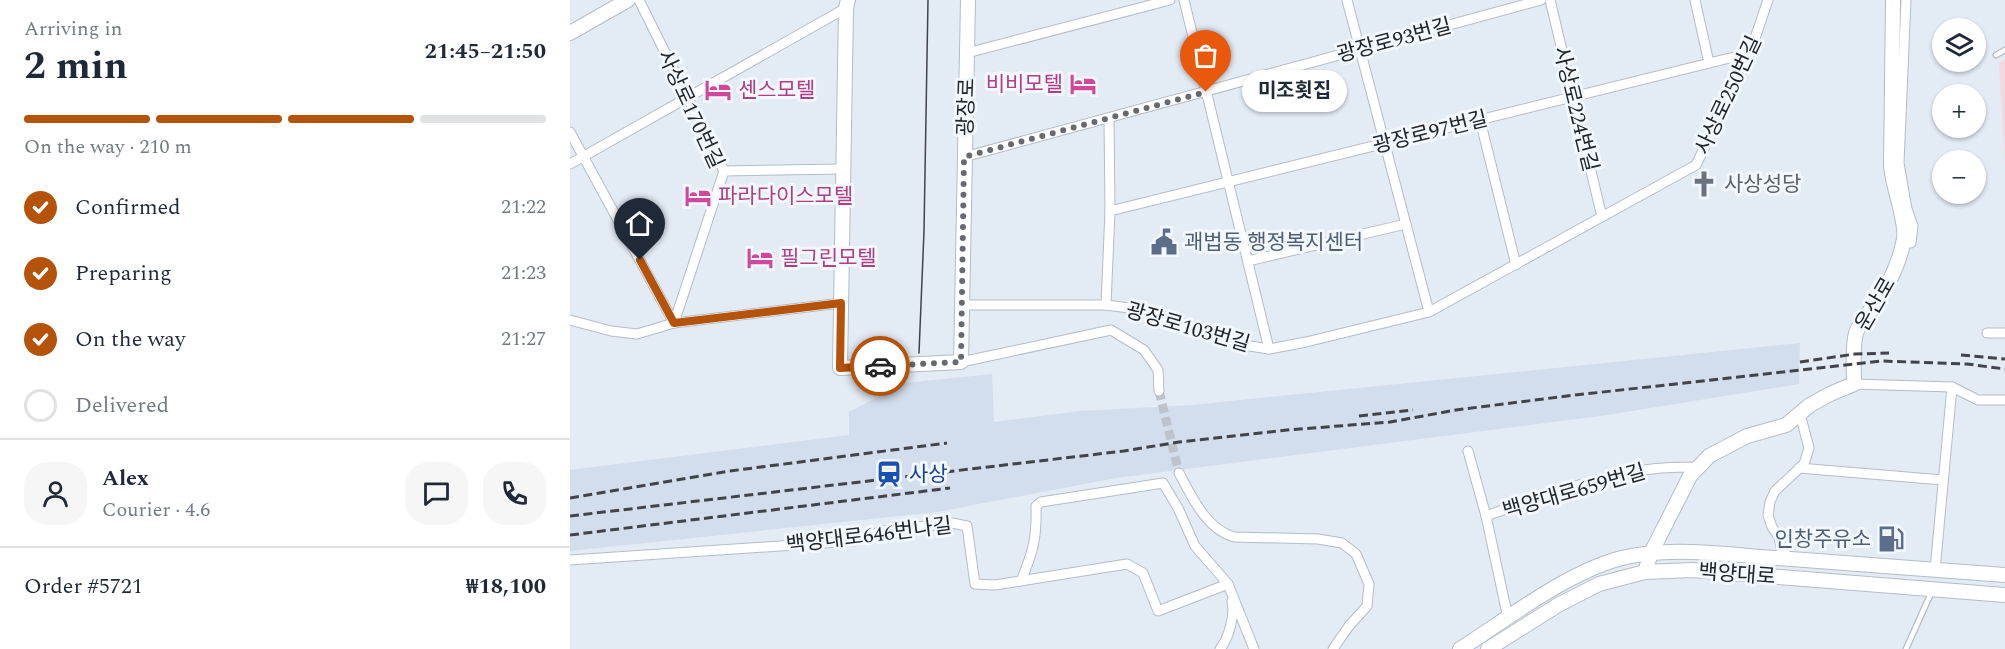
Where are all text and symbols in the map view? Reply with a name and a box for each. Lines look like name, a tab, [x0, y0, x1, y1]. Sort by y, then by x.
street label: 광장로93번길	[1333, 10, 1455, 72]
text: Arriving in	[24, 14, 122, 44]
map controls	[1932, 18, 1986, 204]
button: layers	[1932, 18, 1986, 72]
pin	[1180, 30, 1231, 92]
street label: 사상로250번길	[1687, 31, 1770, 160]
text: 21:45–21:50	[424, 35, 546, 68]
text: 2 min	[24, 37, 128, 96]
icon: bag	[1189, 39, 1222, 72]
street label: 사상로224번길	[1544, 43, 1606, 175]
street label: 사상로170번길	[649, 45, 732, 174]
place label: 비비모텔	[986, 69, 1063, 101]
hotel icon: 비비모텔	[1068, 69, 1098, 99]
callout: 미조횟집	[1242, 71, 1347, 113]
hotel icon: 센스모텔	[703, 75, 733, 105]
place label: 센스모텔	[738, 75, 815, 107]
text: 미조횟집	[1258, 76, 1331, 106]
street label: 광장로	[950, 78, 984, 137]
button: +	[1932, 84, 1986, 138]
street label: 광장로97번길	[1369, 103, 1491, 163]
text: On the way · 210 m	[24, 132, 192, 162]
button: −	[1932, 150, 1986, 204]
church icon: 사상성당	[1689, 169, 1719, 199]
place label: 사상성당	[1724, 169, 1801, 201]
hotel icon: 파라다이스모텔	[683, 181, 713, 211]
place label: 파라다이스모텔	[718, 181, 853, 213]
icon: check	[24, 191, 57, 224]
text: Confirmed	[75, 191, 181, 224]
text: 21:22	[501, 192, 546, 222]
pin	[614, 198, 665, 260]
icon: home	[623, 207, 656, 240]
public building icon: 괘법동 행정복지센터	[1149, 227, 1179, 257]
place label: 괘법동 행정복지센터	[1184, 227, 1363, 259]
hotel icon: 필그린모텔	[745, 243, 775, 273]
place label: 필그린모텔	[780, 243, 877, 275]
icon: check	[24, 257, 57, 290]
text: Preparing	[75, 257, 172, 290]
text: 21:23	[501, 258, 546, 288]
street label: 운산로	[1848, 271, 1904, 338]
street label: 광장로103번길	[1122, 295, 1254, 361]
icon: check	[24, 323, 57, 356]
text: On the way	[75, 323, 186, 356]
text: 21:27	[501, 324, 546, 354]
courier	[850, 336, 910, 396]
icon: car	[864, 350, 897, 383]
text: Delivered	[75, 389, 169, 422]
street label: 백양대로659번길	[1499, 456, 1650, 528]
station icon: 사상	[874, 459, 904, 489]
place label: 사상	[909, 459, 948, 491]
button: person	[24, 462, 87, 525]
text: Alex	[102, 462, 149, 495]
button: chat	[405, 462, 468, 525]
button: phone	[483, 462, 546, 525]
text: Courier · 4.6	[102, 495, 210, 525]
street label: 백양대로646번나길	[784, 510, 954, 562]
place label: 인창주유소	[1774, 524, 1871, 556]
fuel station icon: 인창주유소	[1876, 524, 1906, 554]
street label: 백양대로	[1697, 556, 1777, 594]
text: Order #5721	[24, 570, 143, 603]
text: ₩18,100	[466, 570, 546, 603]

